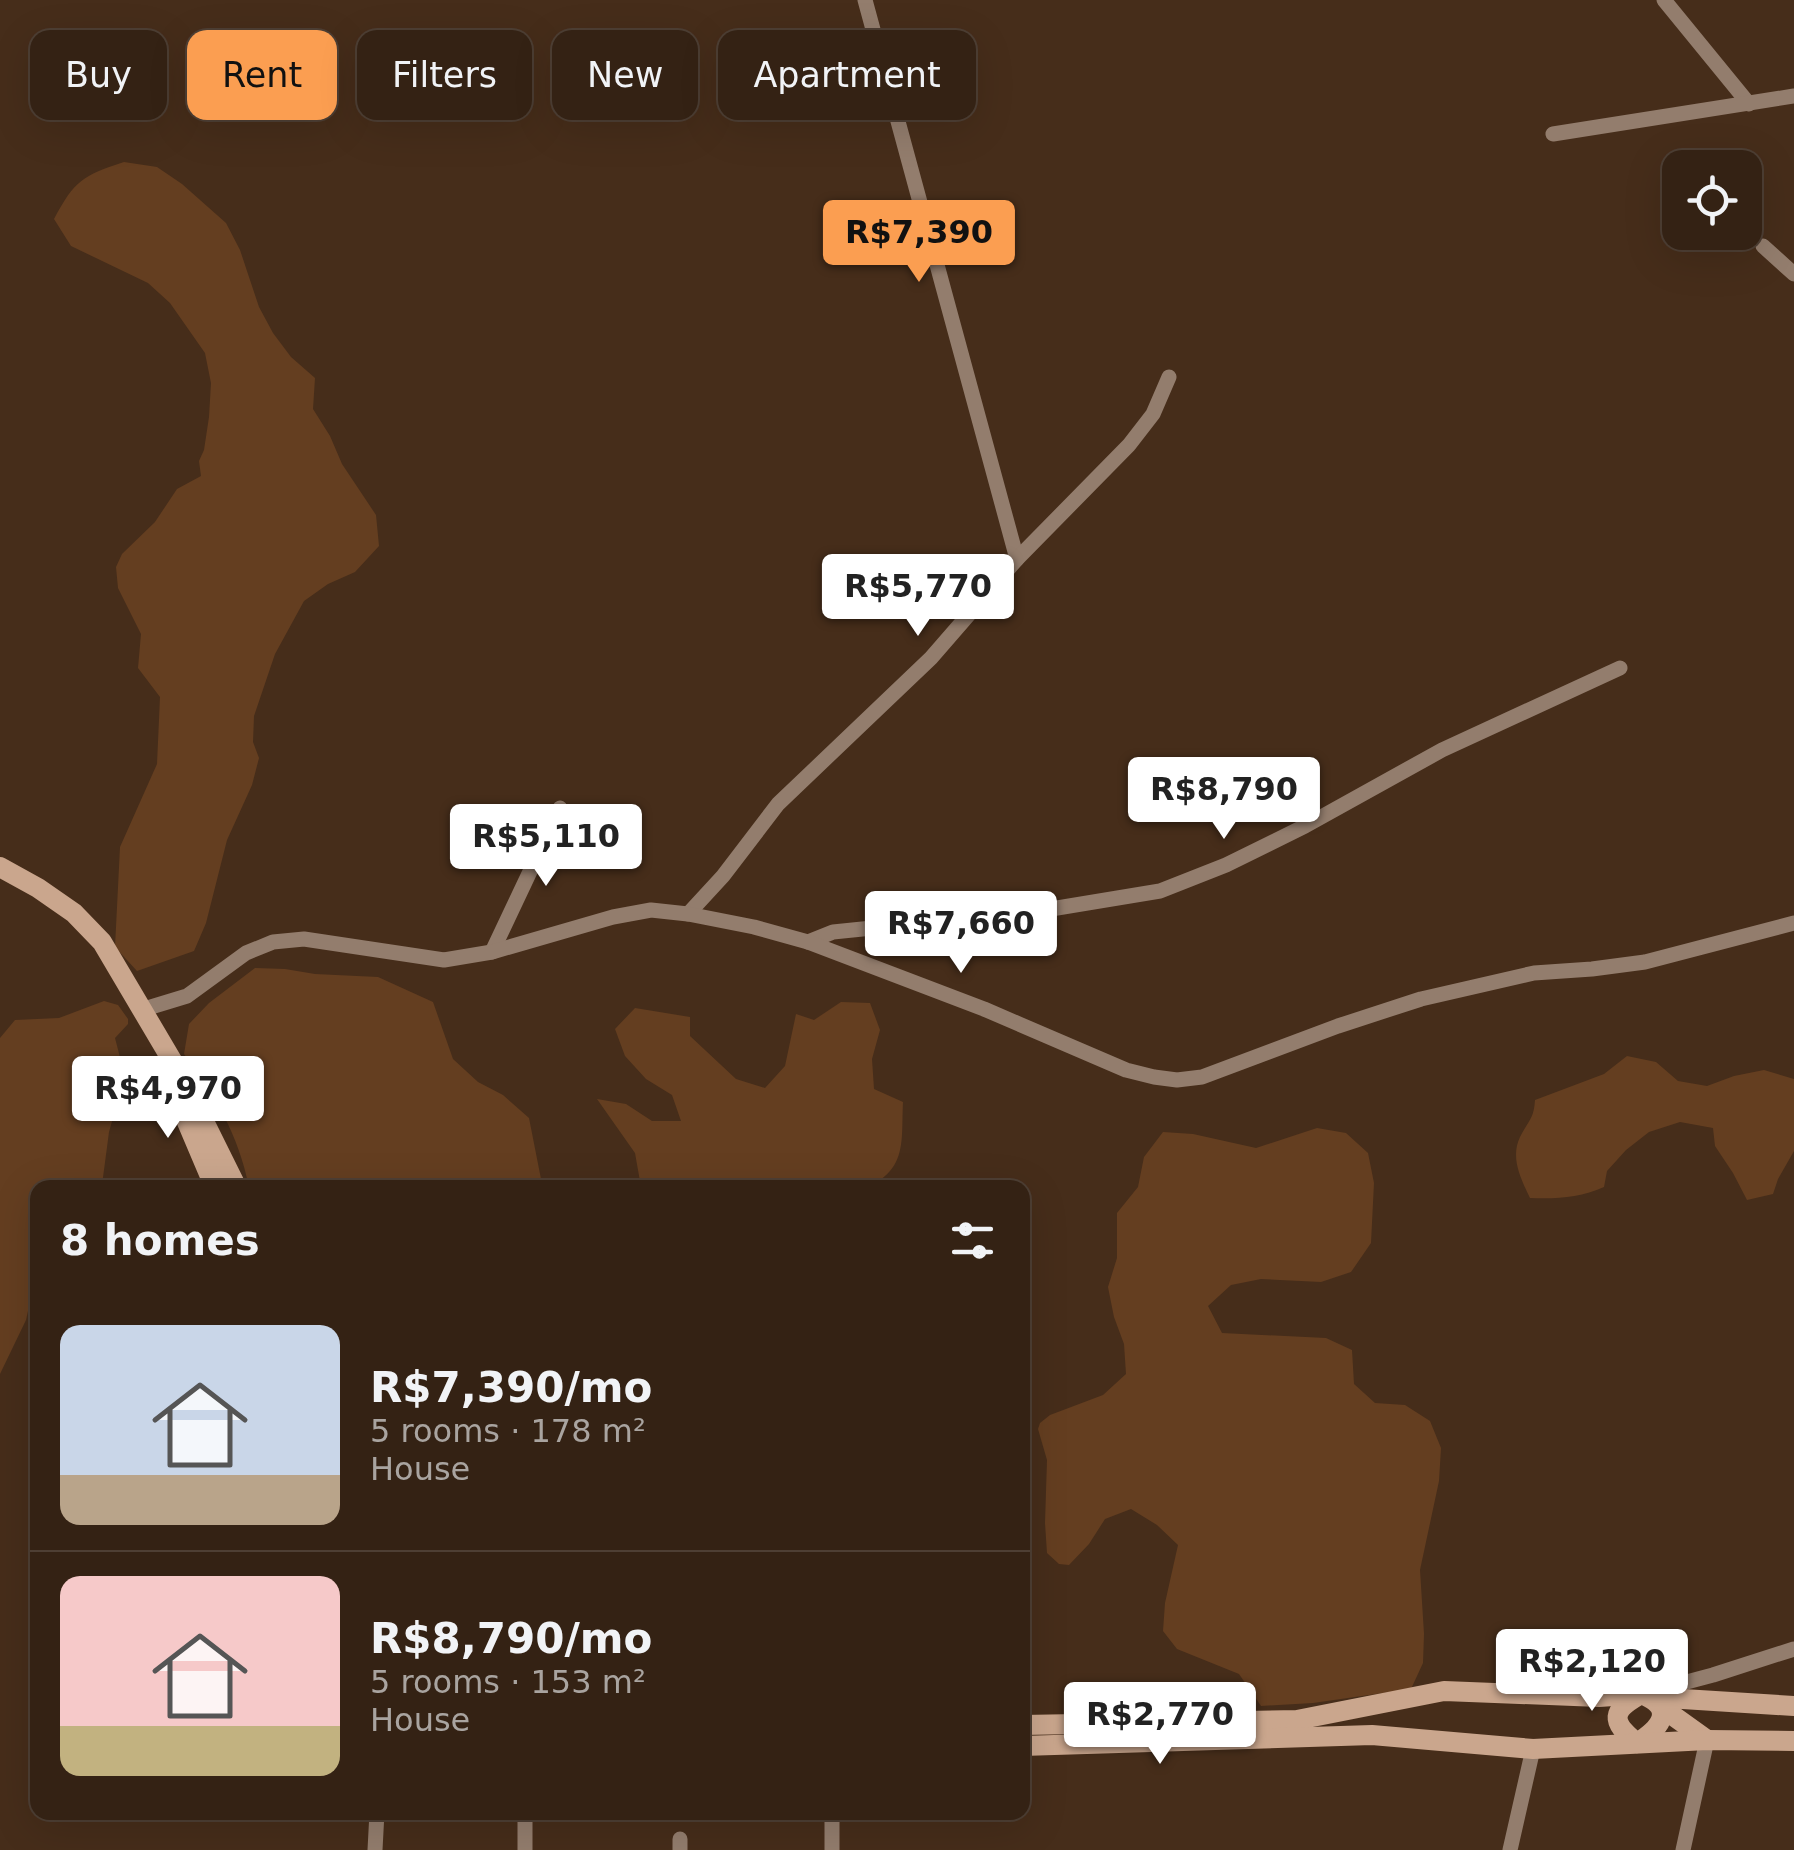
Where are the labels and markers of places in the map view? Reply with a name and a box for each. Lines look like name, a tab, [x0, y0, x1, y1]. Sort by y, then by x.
pin: R$7,390	[827, 200, 1011, 285]
pin: R$5,770	[826, 554, 1010, 639]
pin: R$8,790	[1132, 757, 1316, 842]
pin: R$5,110	[454, 804, 638, 889]
pin: R$7,660	[869, 891, 1053, 976]
pin: R$4,970	[76, 1056, 260, 1141]
pin: R$2,120	[1500, 1629, 1684, 1714]
pin: R$2,770	[1068, 1682, 1252, 1767]

